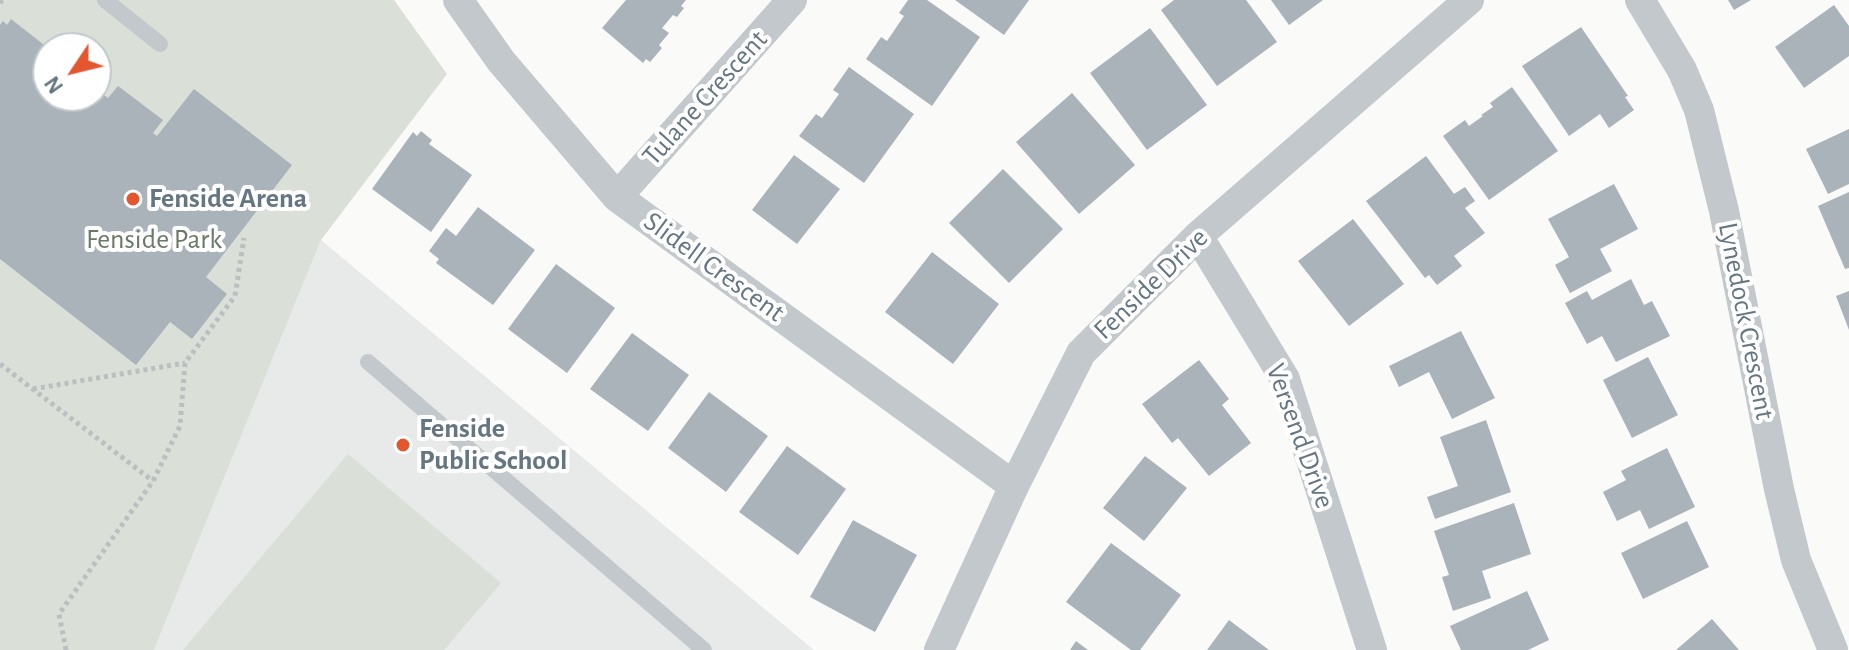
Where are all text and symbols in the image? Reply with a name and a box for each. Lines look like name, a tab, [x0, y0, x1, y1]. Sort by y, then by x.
street label: Tulane Crescent	[635, 23, 775, 173]
north arrow	[32, 32, 112, 112]
text: N	[41, 72, 67, 97]
place label: Fenside Arena	[149, 182, 307, 216]
marker: Fenside Arena	[124, 190, 142, 208]
street label: Slidell Crescent	[637, 205, 791, 329]
street label: Lynedock Crescent	[1710, 220, 1782, 422]
street label: Fenside Drive	[1087, 221, 1215, 347]
park label: Fenside Park	[86, 223, 222, 257]
street label: Versend Drive	[1258, 359, 1342, 513]
place label: Fenside Public School	[419, 412, 567, 478]
marker: Fenside Public School	[394, 436, 412, 454]

